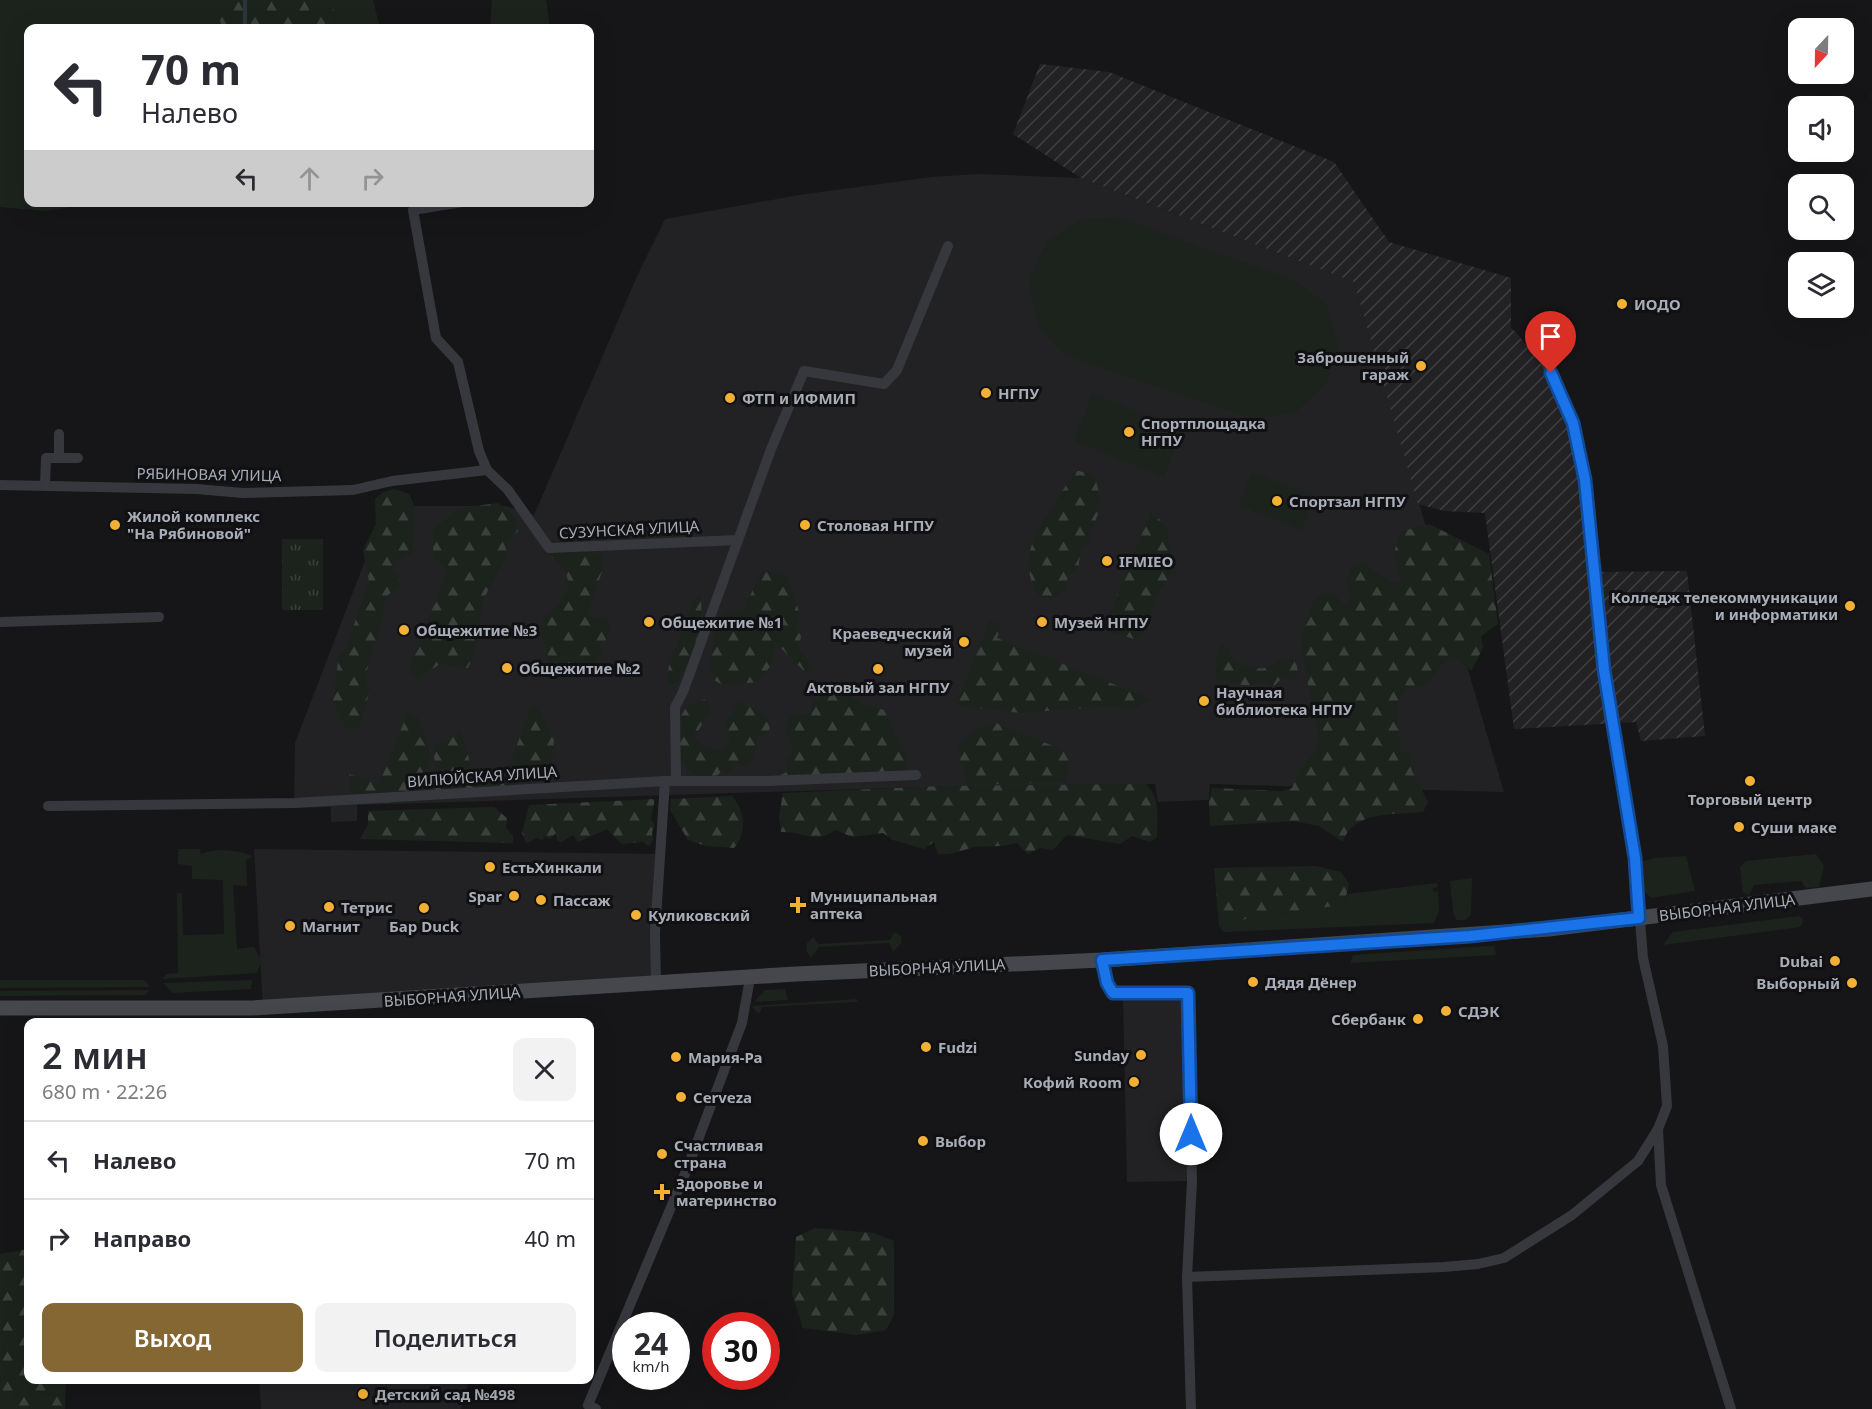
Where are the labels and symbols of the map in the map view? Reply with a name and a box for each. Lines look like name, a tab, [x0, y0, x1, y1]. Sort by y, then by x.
north arrow	[1788, 18, 1854, 84]
place label: ИОДО	[1634, 294, 1681, 314]
marker: ИОДО	[1615, 297, 1629, 311]
pin	[1525, 311, 1576, 373]
place label: Заброшенный гараж	[1297, 347, 1409, 384]
marker: Заброшенный гараж	[1414, 359, 1428, 373]
place label: НГПУ	[998, 383, 1039, 403]
marker: НГПУ	[979, 386, 993, 400]
place label: ФТП и ИФМИП	[742, 388, 856, 408]
marker: ФТП и ИФМИП	[723, 391, 737, 405]
place label: Спортплощадка НГПУ	[1141, 413, 1266, 450]
marker: Спортплощадка НГПУ	[1122, 425, 1136, 439]
street label: РЯБИНОВАЯ УЛИЦА	[136, 463, 282, 485]
place label: Спортзал НГПУ	[1289, 491, 1406, 511]
marker: Спортзал НГПУ	[1270, 494, 1284, 508]
place label: Жилой комплекс "На Рябиновой"	[127, 506, 260, 543]
street label: СУЗУНСКАЯ УЛИЦА	[558, 515, 700, 543]
place label: Столовая НГПУ	[817, 515, 934, 535]
marker: Жилой комплекс "На Рябиновой"	[108, 518, 122, 532]
marker: Столовая НГПУ	[798, 518, 812, 532]
place label: IFMIEO	[1119, 551, 1173, 571]
marker: IFMIEO	[1100, 554, 1114, 568]
place label: Колледж телекоммуникации и информатики	[1611, 587, 1838, 624]
marker: Колледж телекоммуникации и информатики	[1843, 599, 1857, 613]
place label: Общежитие №1	[661, 612, 782, 632]
place label: Музей НГПУ	[1054, 612, 1149, 632]
marker: Общежитие №1	[642, 615, 656, 629]
marker: Музей НГПУ	[1035, 615, 1049, 629]
place label: Общежитие №3	[416, 620, 537, 640]
marker: Общежитие №3	[397, 623, 411, 637]
place label: Краеведческий музей	[832, 623, 952, 660]
marker: Краеведческий музей	[957, 635, 971, 649]
place label: Общежитие №2	[519, 658, 641, 678]
marker: Общежитие №2	[500, 661, 514, 675]
marker: Актовый зал НГПУ	[871, 662, 885, 676]
place label: Актовый зал НГПУ	[806, 677, 950, 697]
place label: Научная библиотека НГПУ	[1216, 682, 1353, 719]
marker: Научная библиотека НГПУ	[1197, 694, 1211, 708]
street label: ВИЛЮЙСКАЯ УЛИЦА	[406, 761, 558, 791]
marker: Торговый центр	[1743, 774, 1757, 788]
place label: Торговый центр	[1688, 789, 1812, 809]
place label: Суши маке	[1751, 817, 1837, 837]
marker: Суши маке	[1732, 820, 1746, 834]
place label: ЕстьХинкали	[502, 857, 602, 877]
marker: ЕстьХинкали	[483, 860, 497, 874]
place label: Spar	[469, 886, 502, 906]
place label: Муниципальная аптека	[810, 886, 937, 923]
marker: Spar	[507, 889, 521, 903]
street label: ВЫБОРНАЯ УЛИЦА	[1658, 889, 1797, 925]
place label: Пассаж	[553, 890, 611, 910]
marker: Пассаж	[534, 893, 548, 907]
place label: Тетрис	[341, 897, 393, 917]
marker: Муниципальная аптека	[791, 898, 805, 912]
marker: Тетрис	[322, 900, 336, 914]
marker: Бар Duck	[417, 901, 431, 915]
place label: Куликовский	[648, 905, 750, 925]
marker: Куликовский	[629, 908, 643, 922]
place label: Магнит	[302, 916, 360, 936]
place label: Бар Duck	[389, 916, 460, 936]
marker: Магнит	[283, 919, 297, 933]
place label: Dubai	[1779, 951, 1823, 971]
street label: ВЫБОРНАЯ УЛИЦА	[868, 953, 1006, 981]
marker: Dubai	[1828, 954, 1842, 968]
place label: Дядя Дёнер	[1265, 972, 1357, 992]
place label: Выборный	[1756, 973, 1840, 993]
marker: Дядя Дёнер	[1246, 975, 1260, 989]
marker: Выборный	[1845, 976, 1859, 990]
street label: ВЫБОРНАЯ УЛИЦА	[383, 981, 521, 1011]
place label: СДЭК	[1458, 1001, 1500, 1021]
marker: СДЭК	[1439, 1004, 1453, 1018]
place label: Сбербанк	[1331, 1009, 1407, 1029]
marker: Сбербанк	[1411, 1012, 1425, 1026]
place label: Fudzi	[938, 1037, 977, 1057]
marker: Fudzi	[919, 1040, 933, 1054]
place label: Sunday	[1074, 1045, 1129, 1065]
place label: Мария-Ра	[688, 1047, 763, 1067]
marker: Sunday	[1134, 1048, 1148, 1062]
marker: Мария-Ра	[669, 1050, 683, 1064]
place label: Кофий Room	[1023, 1072, 1122, 1092]
marker: Кофий Room	[1127, 1075, 1141, 1089]
place label: Cerveza	[693, 1087, 752, 1107]
marker: Cerveza	[674, 1090, 688, 1104]
position arrow	[1159, 1102, 1223, 1166]
place label: Выбор	[935, 1131, 986, 1151]
marker: Выбор	[916, 1134, 930, 1148]
place label: Счастливая страна	[674, 1135, 763, 1172]
marker: Счастливая страна	[655, 1147, 669, 1161]
place label: Здоровье и материнство	[676, 1173, 777, 1210]
marker: Здоровье и материнство	[653, 1183, 671, 1201]
speed limit sign: 30	[702, 1312, 780, 1390]
place label: Детский сад №498	[375, 1384, 516, 1404]
marker: Детский сад №498	[356, 1387, 370, 1401]

